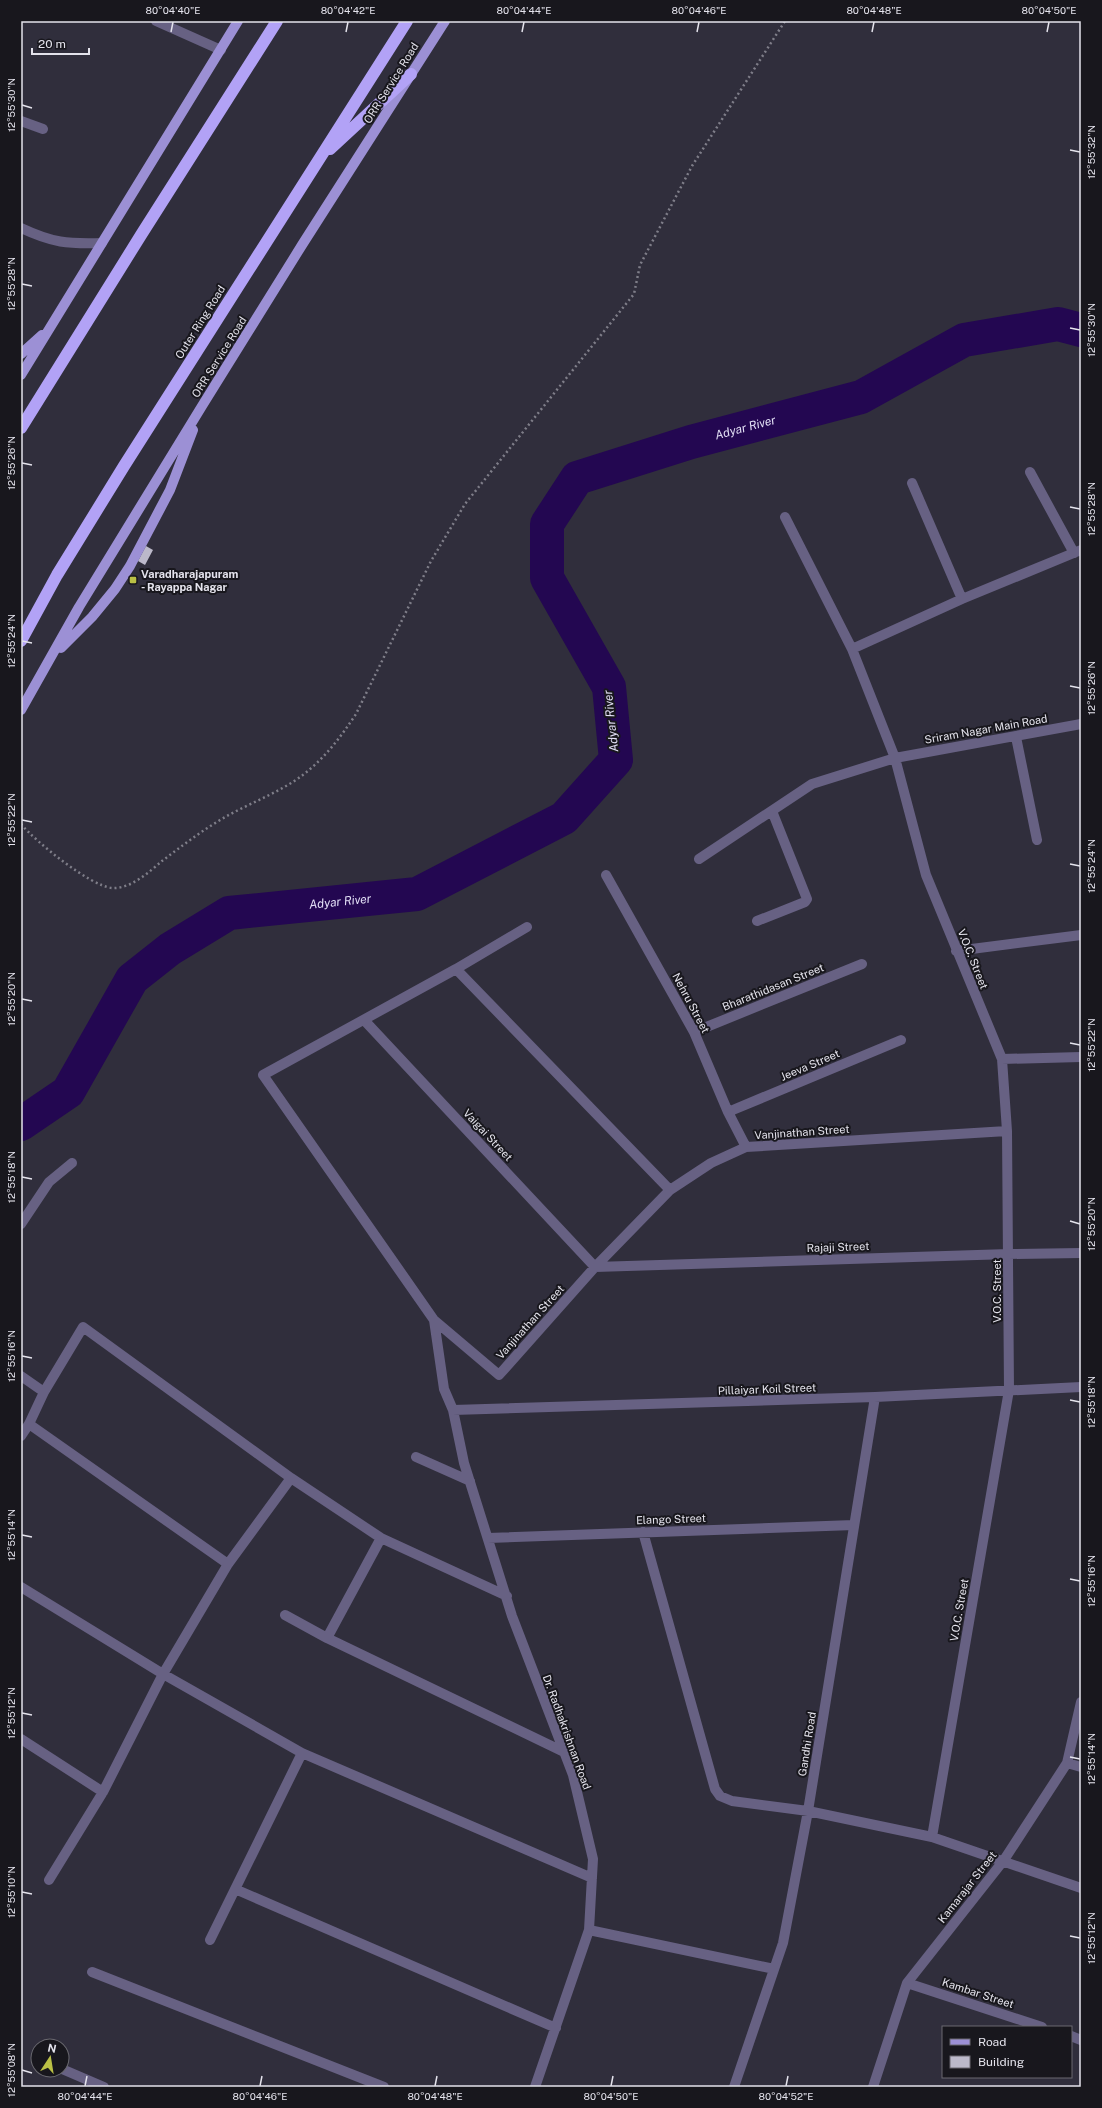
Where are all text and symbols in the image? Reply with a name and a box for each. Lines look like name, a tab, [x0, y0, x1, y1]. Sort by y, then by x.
text: 80°04'40"E	[146, 4, 200, 16]
text: 80°04'42"E	[321, 4, 375, 16]
text: 80°04'44"E	[496, 4, 552, 16]
text: 80°04'46"E	[672, 4, 727, 16]
text: 80°04'48"E	[846, 4, 902, 16]
text: 80°04'50"E	[1021, 4, 1077, 16]
scale bar	[32, 30, 89, 56]
text: 20 m	[38, 37, 66, 51]
street label: ORR Service Road	[361, 40, 421, 126]
text: 12°55'30"N	[5, 78, 17, 132]
text: 12°55'32"N	[1085, 125, 1097, 179]
text: 12°55'28"N	[5, 257, 17, 311]
street label: Outer Ring Road	[173, 283, 227, 361]
text: 12°55'30"N	[1085, 303, 1097, 357]
street label: ORR Service Road	[189, 314, 249, 400]
water label: Adyar River	[713, 413, 778, 442]
text: 12°55'26"N	[5, 436, 17, 490]
text: 12°55'28"N	[1085, 482, 1097, 536]
place label: Varadharajapuram - Rayappa Nagar	[141, 568, 238, 593]
marker: Varadharajapuram - Rayappa Nagar	[128, 575, 138, 585]
text: 12°55'24"N	[5, 614, 17, 668]
text: 12°55'26"N	[1085, 661, 1097, 715]
water label: Adyar River	[601, 689, 621, 753]
street label: Sriram Nagar Main Road	[924, 712, 1048, 746]
text: 12°55'22"N	[5, 793, 17, 847]
text: 12°55'24"N	[1085, 839, 1097, 893]
water label: Adyar River	[309, 892, 372, 912]
street label: V.O.C. Street	[956, 927, 990, 991]
street label: Bharathidasan Street	[720, 961, 826, 1013]
street label: Nehru Street	[670, 971, 712, 1035]
text: 12°55'20"N	[5, 972, 17, 1026]
text: 12°55'22"N	[1085, 1018, 1097, 1072]
street label: Jeeva Street	[779, 1047, 841, 1083]
street label: Vaigai Street	[461, 1107, 515, 1163]
street label: Vanjinathan Street	[754, 1123, 850, 1141]
text: 12°55'18"N	[5, 1151, 17, 1203]
text: 12°55'20"N	[1085, 1197, 1097, 1251]
street label: Rajaji Street	[806, 1240, 870, 1254]
street label: V.O.C. Street	[991, 1259, 1003, 1323]
street label: Vanjinathan Street	[494, 1283, 566, 1361]
text: 12°55'16"N	[5, 1330, 17, 1382]
text: 12°55'18"N	[1085, 1376, 1097, 1428]
street label: Pillaiyar Koil Street	[718, 1381, 816, 1397]
text: 12°55'14"N	[5, 1509, 17, 1561]
street label: Elango Street	[636, 1512, 706, 1526]
text: 12°55'16"N	[1085, 1555, 1097, 1607]
street label: V.O.C. Street	[948, 1578, 970, 1642]
street label: Dr. Radhakrishnan Road	[541, 1673, 593, 1791]
text: 12°55'12"N	[5, 1687, 17, 1739]
street label: Gandhi Road	[796, 1711, 818, 1777]
text: 12°55'14"N	[1085, 1733, 1097, 1785]
street label: Kamarajar Street	[935, 1849, 999, 1925]
text: 12°55'10"N	[5, 1866, 17, 1918]
text: 12°55'12"N	[1085, 1912, 1097, 1964]
street label: Kambar Street	[941, 1976, 1015, 2010]
legend	[942, 2026, 1072, 2078]
text: Road	[978, 2035, 1006, 2049]
north arrow	[30, 2038, 70, 2078]
text: N	[47, 2041, 58, 2055]
text: 12°55'08"N	[5, 2043, 17, 2097]
text: Building	[978, 2055, 1024, 2069]
text: 80°04'44"E	[57, 2090, 113, 2102]
text: 80°04'46"E	[233, 2090, 288, 2102]
text: 80°04'48"E	[407, 2090, 463, 2102]
text: 80°04'50"E	[583, 2090, 639, 2102]
text: 80°04'52"E	[759, 2090, 813, 2102]

